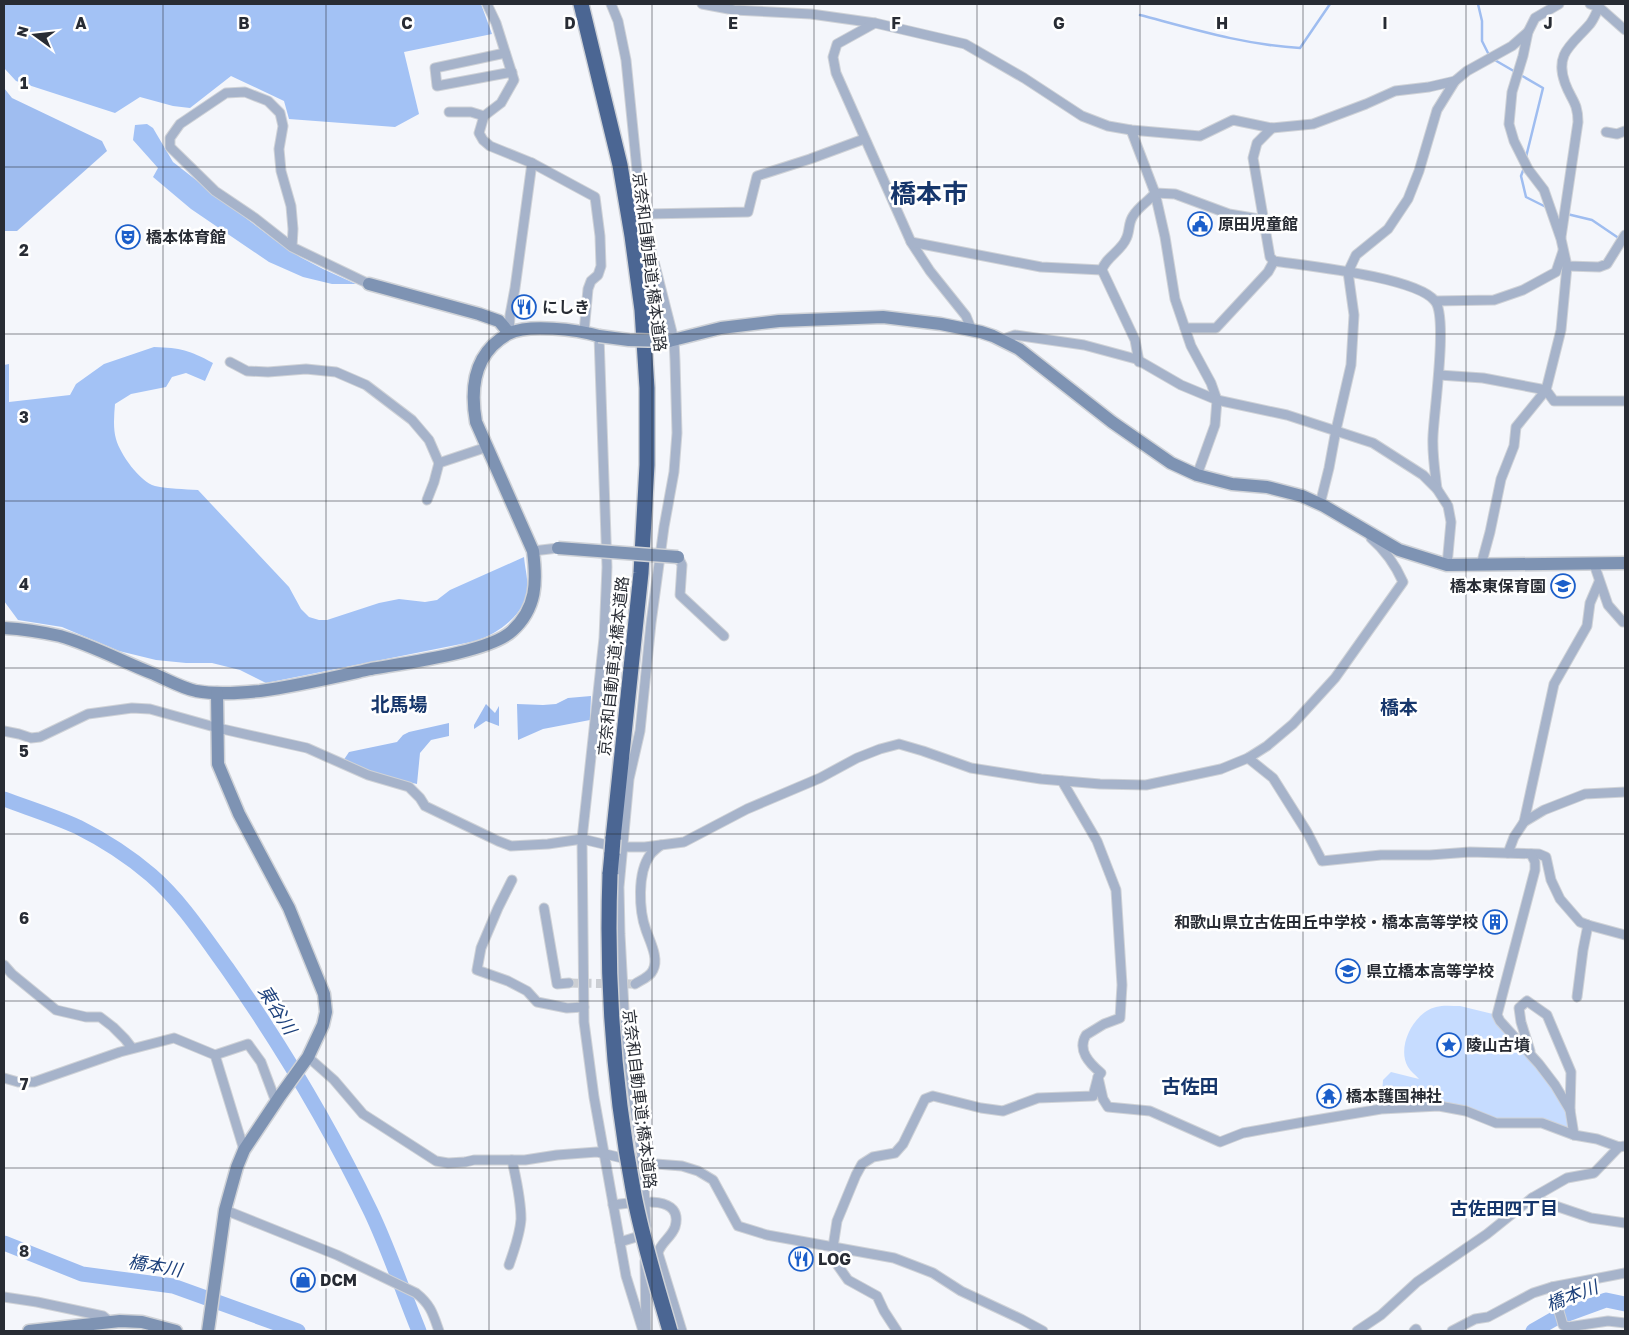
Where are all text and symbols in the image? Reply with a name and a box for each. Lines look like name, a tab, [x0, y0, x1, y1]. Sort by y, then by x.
north arrow	[10, 10, 60, 60]
text: A	[75, 13, 87, 33]
text: B	[238, 13, 250, 33]
text: C	[401, 13, 413, 33]
text: D	[564, 13, 576, 33]
text: E	[728, 13, 738, 33]
text: F	[891, 13, 901, 33]
text: G	[1053, 13, 1065, 33]
text: H	[1216, 13, 1228, 33]
text: I	[1382, 13, 1388, 33]
text: J	[1543, 13, 1553, 33]
text: N	[12, 24, 32, 39]
text: 1	[20, 73, 28, 93]
street label: 京奈和自動車道;橋本道路	[629, 171, 671, 353]
district label: 橋本市	[890, 178, 968, 209]
public building icon: 原田児童館	[1187, 211, 1213, 237]
place label: 原田児童館	[1218, 214, 1298, 234]
theatre icon: 橋本体育館	[115, 224, 141, 250]
place label: 橋本体育館	[146, 227, 226, 247]
text: 2	[19, 240, 29, 260]
restaurant icon: にしき	[511, 294, 537, 320]
place label: にしき	[542, 297, 590, 317]
text: 3	[19, 407, 29, 427]
school or university icon: 橋本東保育園	[1550, 573, 1576, 599]
text: 4	[19, 574, 29, 594]
street label: 京奈和自動車道;橋本道路	[594, 575, 632, 757]
place label: 橋本東保育園	[1450, 576, 1546, 596]
district label: 北馬場	[370, 692, 428, 715]
district label: 橋本	[1380, 695, 1418, 718]
text: 5	[19, 741, 29, 761]
text: 6	[19, 908, 29, 928]
building icon: 和歌山県立古佐田丘中学校・橋本高等学校	[1482, 909, 1508, 935]
place label: 和歌山県立古佐田丘中学校・橋本高等学校	[1174, 912, 1478, 932]
school or university icon: 県立橋本高等学校	[1335, 958, 1361, 984]
place label: 県立橋本高等学校	[1366, 961, 1494, 981]
water label: 東谷川	[254, 981, 303, 1040]
street label: 京奈和自動車道;橋本道路	[619, 1008, 661, 1190]
place icon: 陵山古墳	[1436, 1032, 1462, 1058]
place label: 陵山古墳	[1466, 1035, 1530, 1055]
text: 7	[20, 1074, 29, 1094]
district label: 古佐田	[1161, 1074, 1219, 1097]
temple icon: 橋本護国神社	[1316, 1083, 1342, 1109]
place label: 橋本護国神社	[1346, 1086, 1442, 1106]
district label: 古佐田四丁目	[1450, 1197, 1558, 1219]
text: 8	[19, 1241, 29, 1261]
restaurant icon: LOG	[788, 1246, 814, 1272]
water label: 橋本川	[127, 1249, 186, 1281]
place label: LOG	[818, 1249, 851, 1269]
shop icon: DCM	[290, 1267, 316, 1293]
place label: DCM	[320, 1270, 357, 1290]
water label: 橋本川	[1542, 1274, 1603, 1315]

